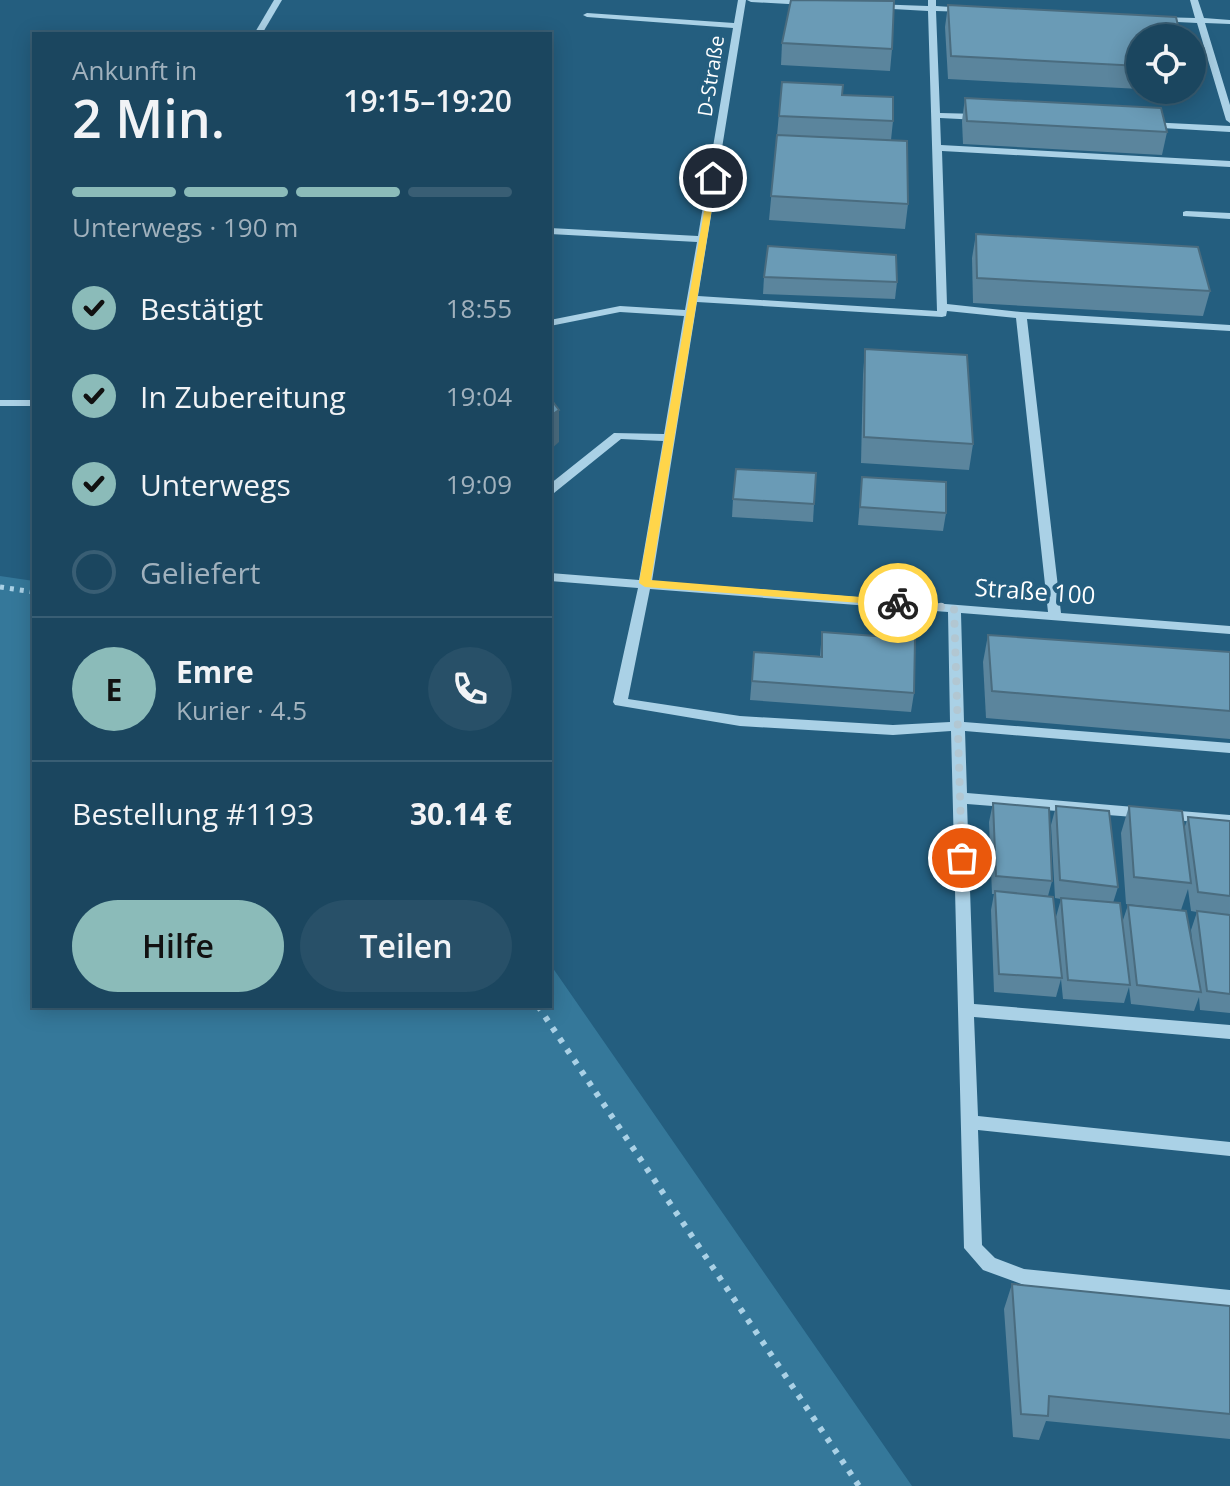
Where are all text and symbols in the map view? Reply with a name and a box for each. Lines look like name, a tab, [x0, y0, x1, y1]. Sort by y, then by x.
map controls	[1126, 24, 1206, 104]
button: locate	[1126, 24, 1206, 104]
street label: D-Straße	[691, 33, 730, 119]
text: Ankunft in	[72, 52, 197, 88]
text: 19:15–19:20	[343, 80, 512, 121]
text: 2 Min.	[72, 82, 225, 153]
pin	[679, 144, 747, 212]
icon: home	[691, 156, 735, 200]
text: Unterwegs · 190 m	[72, 209, 298, 245]
icon: check	[72, 286, 116, 330]
text: Bestätigt	[140, 288, 263, 329]
text: 18:55	[446, 290, 512, 326]
icon: check	[72, 374, 116, 418]
text: In Zubereitung	[140, 376, 346, 417]
text: 19:04	[446, 378, 512, 414]
icon: check	[72, 462, 116, 506]
text: Unterwegs	[140, 464, 291, 505]
text: 19:09	[446, 466, 512, 502]
text: Geliefert	[140, 552, 261, 593]
courier	[858, 563, 938, 643]
street label: Straße 100	[974, 570, 1096, 611]
icon: bike	[876, 581, 920, 625]
button: phone	[428, 647, 512, 731]
text: Emre	[176, 651, 254, 692]
text: E	[106, 669, 122, 710]
text: Kurier · 4.5	[176, 692, 307, 728]
text: Bestellung #1193	[72, 793, 314, 834]
text: 30.14 €	[410, 793, 512, 834]
pin	[928, 824, 996, 892]
icon: bag	[940, 836, 984, 880]
button: Hilfe	[72, 900, 284, 992]
button: Teilen	[300, 900, 512, 992]

